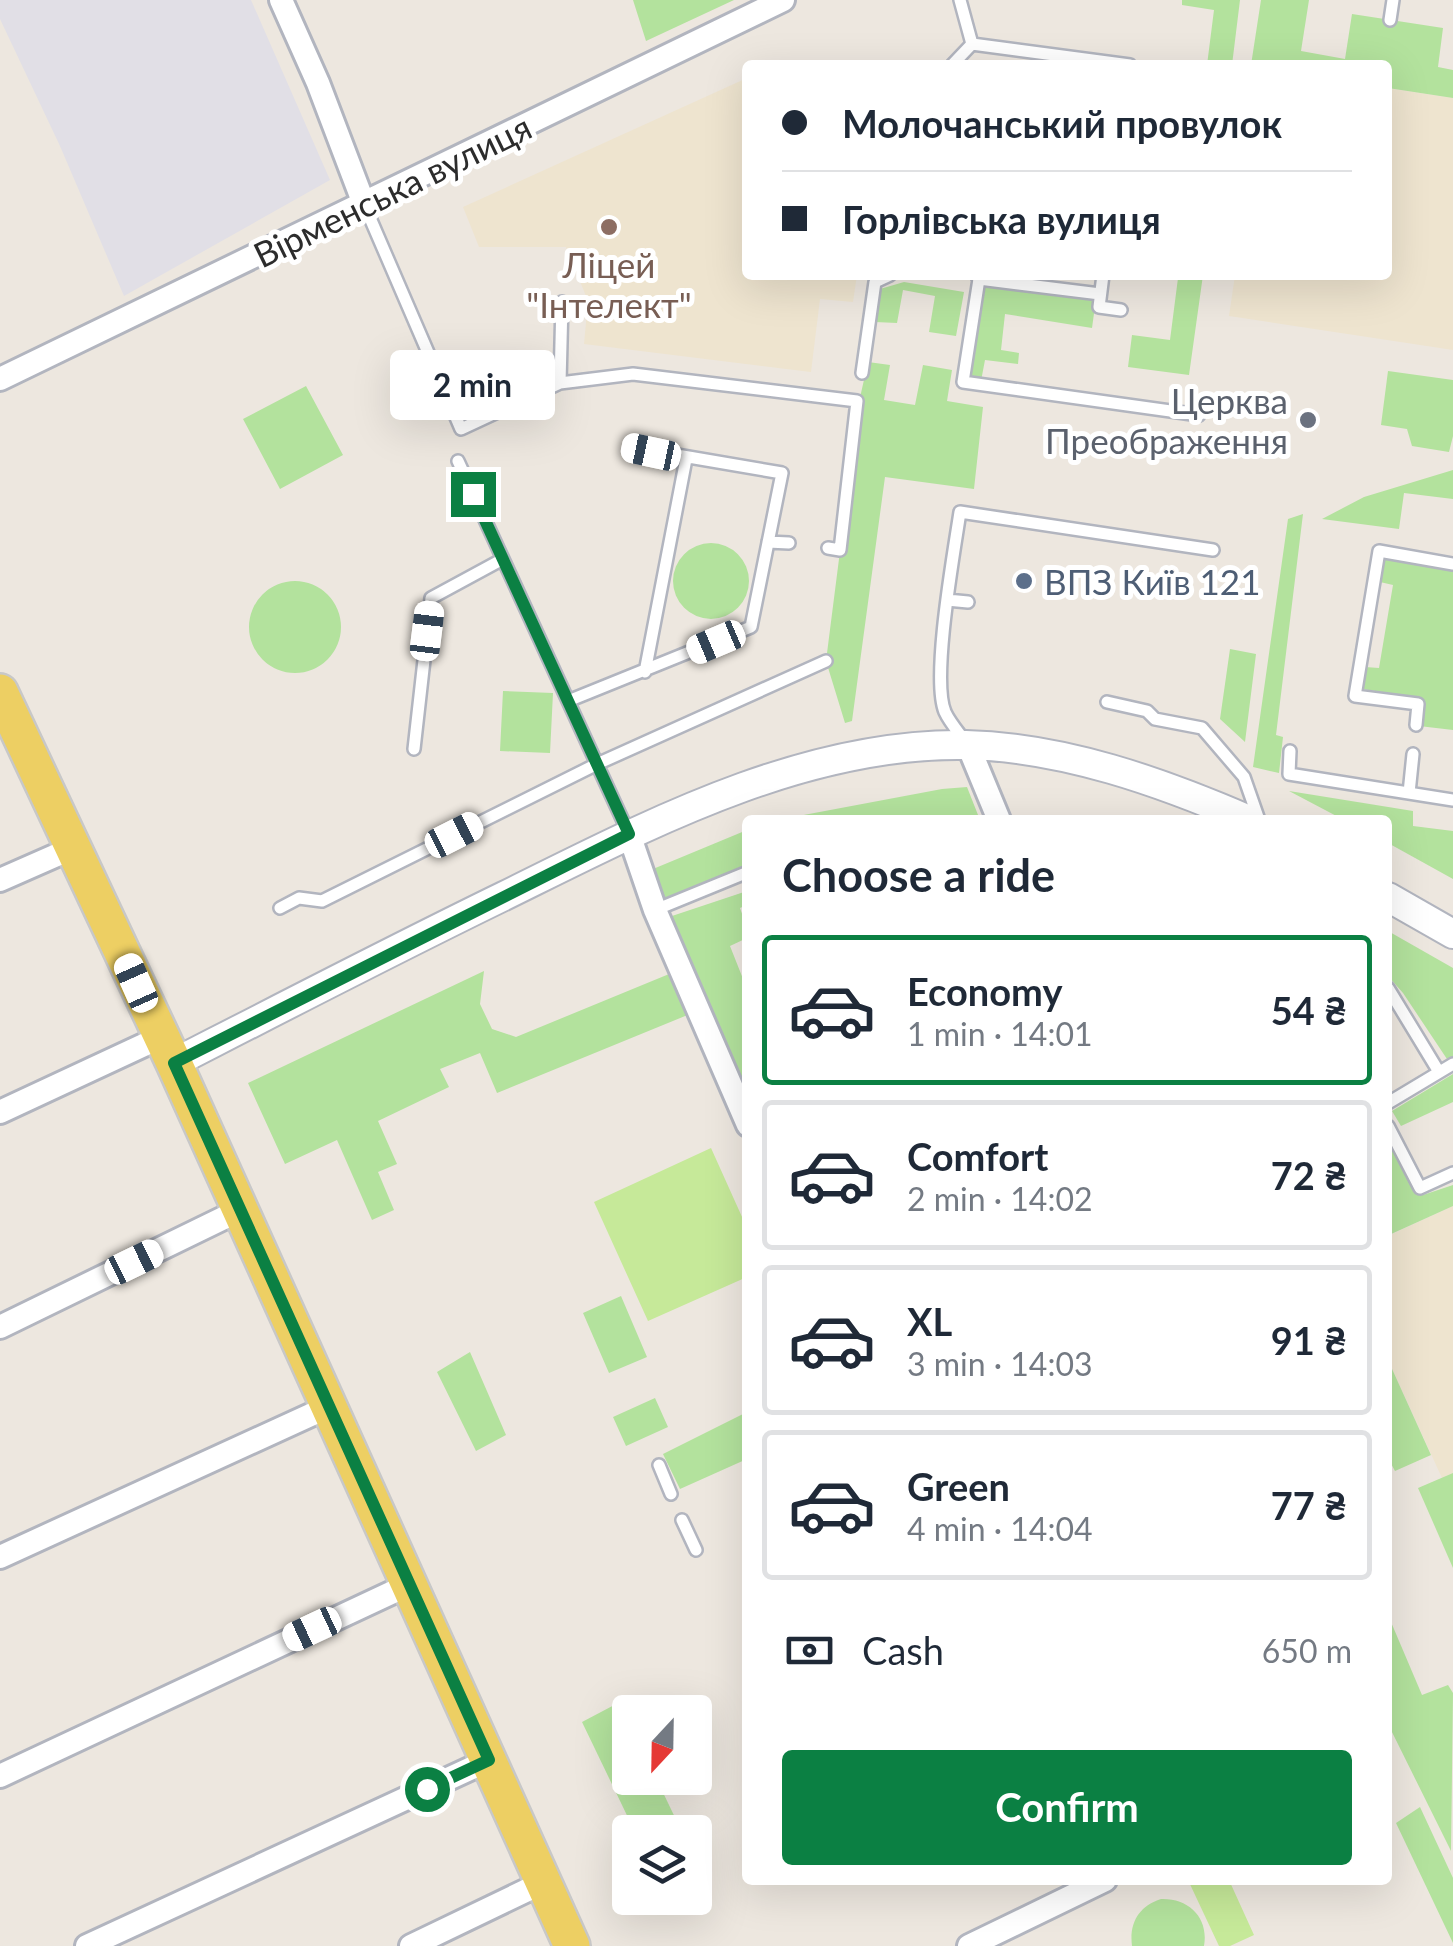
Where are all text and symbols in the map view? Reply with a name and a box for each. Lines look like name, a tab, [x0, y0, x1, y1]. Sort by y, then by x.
text: Молочанський провулок	[842, 100, 1282, 146]
street label: Вірменська вулиця	[246, 105, 538, 275]
text: Горлівська вулиця	[842, 196, 1161, 242]
marker: Ліцей "Інтелект"	[598, 216, 620, 238]
place label: Ліцей "Інтелект"	[526, 243, 692, 325]
callout: 2 min	[390, 349, 556, 419]
text: 2 min	[433, 365, 512, 404]
place label: Церква Преображення	[1045, 379, 1288, 461]
marker: Церква Преображення	[1297, 409, 1319, 431]
car	[619, 431, 683, 473]
route end	[451, 472, 496, 517]
place label: ВПЗ Київ 121	[1044, 560, 1260, 602]
marker: ВПЗ Київ 121	[1013, 570, 1035, 592]
car	[408, 599, 446, 663]
car	[683, 616, 749, 668]
car	[420, 808, 488, 862]
text: Choose a ride	[782, 848, 1055, 902]
car	[110, 949, 162, 1017]
icon: car	[787, 965, 877, 1055]
text: Economy	[907, 968, 1062, 1014]
text: 54 ₴	[1271, 987, 1347, 1033]
text: 1 min · 14:01	[907, 1014, 1093, 1053]
icon: car	[787, 1130, 877, 1220]
text: Comfort	[907, 1133, 1048, 1179]
text: 72 ₴	[1271, 1152, 1347, 1198]
text: 2 min · 14:02	[907, 1179, 1093, 1218]
car	[100, 1235, 168, 1289]
icon: car	[787, 1295, 877, 1385]
text: XL	[907, 1298, 952, 1344]
text: 91 ₴	[1271, 1317, 1347, 1363]
text: 3 min · 14:03	[907, 1344, 1093, 1383]
icon: car	[787, 1460, 877, 1550]
text: Green	[907, 1463, 1010, 1509]
text: 77 ₴	[1271, 1482, 1347, 1528]
text: 4 min · 14:04	[907, 1509, 1093, 1548]
car	[278, 1603, 346, 1655]
icon: cash	[782, 1623, 837, 1678]
text: Cash	[862, 1627, 944, 1673]
text: 650 m	[1262, 1631, 1352, 1670]
north arrow	[612, 1695, 712, 1795]
map controls	[612, 1695, 712, 1915]
button: Confirm	[782, 1750, 1352, 1865]
route start	[405, 1767, 450, 1812]
button: layers	[612, 1815, 712, 1915]

